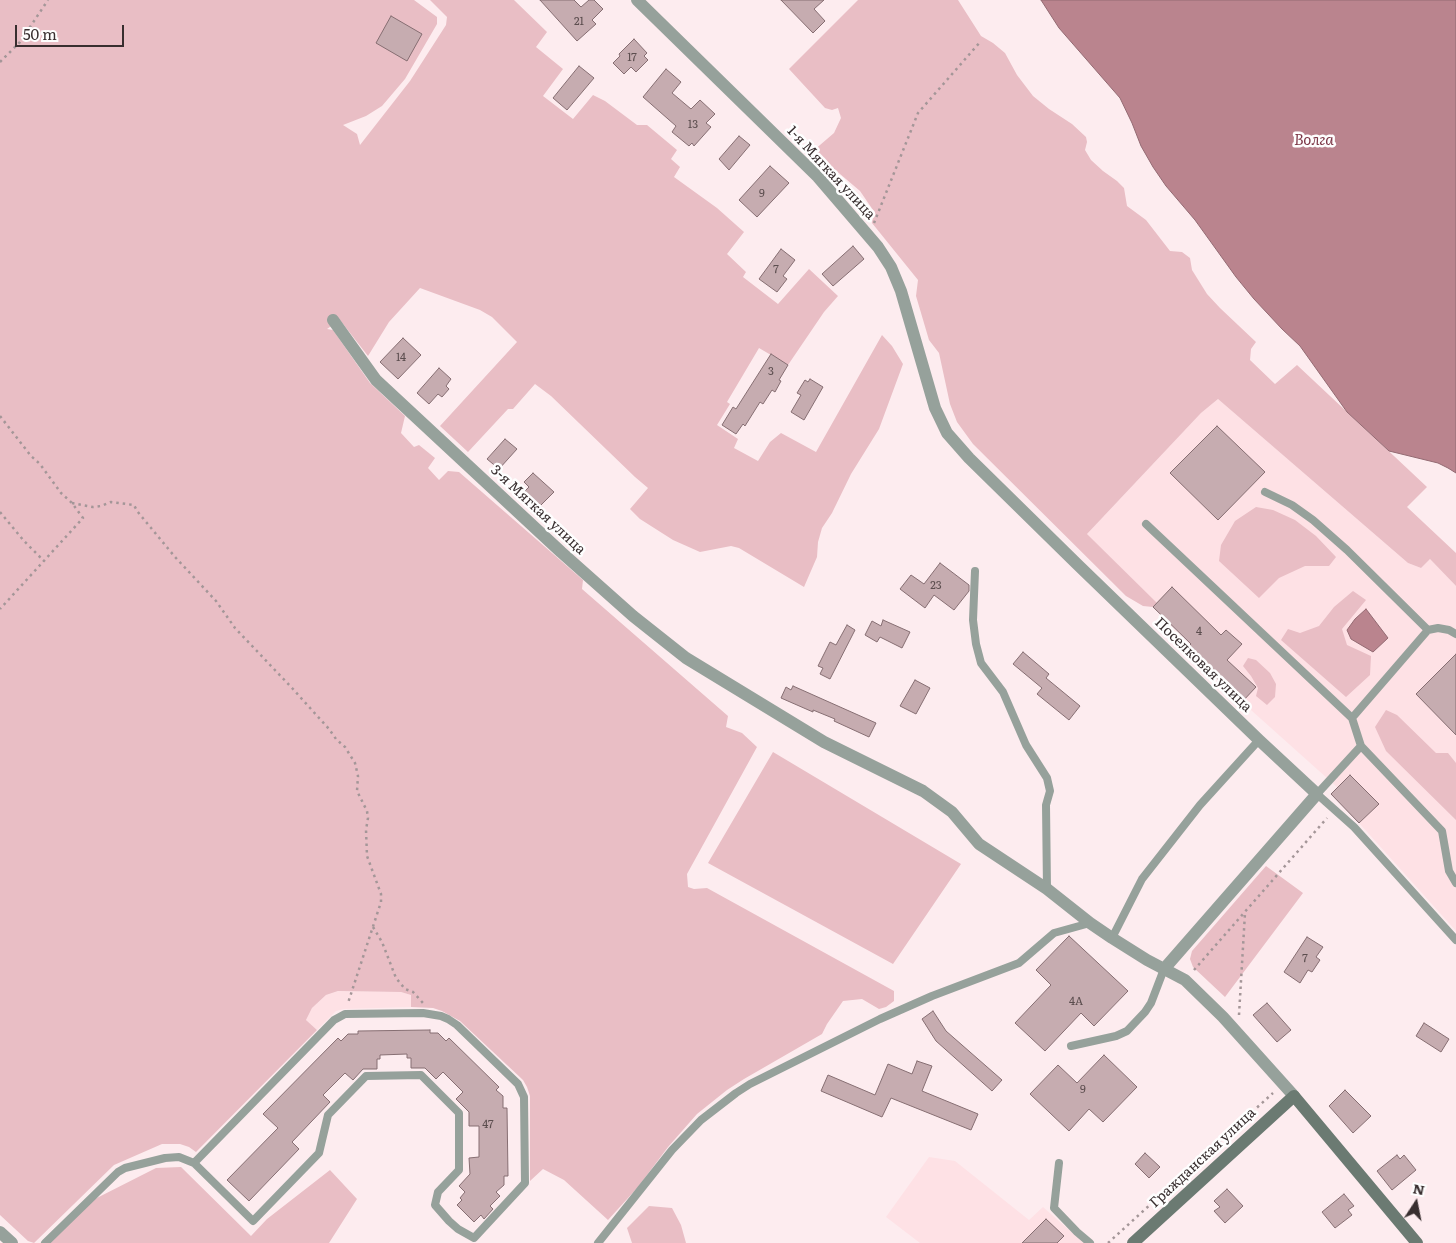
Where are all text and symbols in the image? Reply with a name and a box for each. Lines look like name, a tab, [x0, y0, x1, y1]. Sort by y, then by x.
scale bar	[18, 15, 126, 47]
house number: 21	[574, 15, 584, 29]
text: 50 m	[23, 22, 57, 45]
house number: 17	[627, 51, 637, 65]
house number: 13	[688, 118, 698, 132]
street label: 1-я Мягкая улица	[783, 123, 879, 223]
water label: Волга	[1294, 132, 1334, 150]
house number: 9	[759, 187, 765, 201]
house number: 7	[773, 263, 779, 277]
house number: 14	[396, 351, 406, 365]
house number: 3	[768, 365, 774, 379]
street label: 3-я Мягкая улица	[487, 462, 589, 558]
house number: 23	[930, 579, 942, 593]
street label: Поселковая улица	[1151, 614, 1255, 716]
house number: 4	[1196, 625, 1202, 639]
house number: 7	[1302, 952, 1308, 966]
house number: 4А	[1069, 995, 1083, 1009]
house number: 9	[1080, 1083, 1086, 1097]
street label: Гражданская улица	[1147, 1105, 1259, 1211]
house number: 47	[482, 1118, 494, 1132]
text: N	[1411, 1177, 1427, 1199]
north arrow	[1391, 1178, 1441, 1228]

